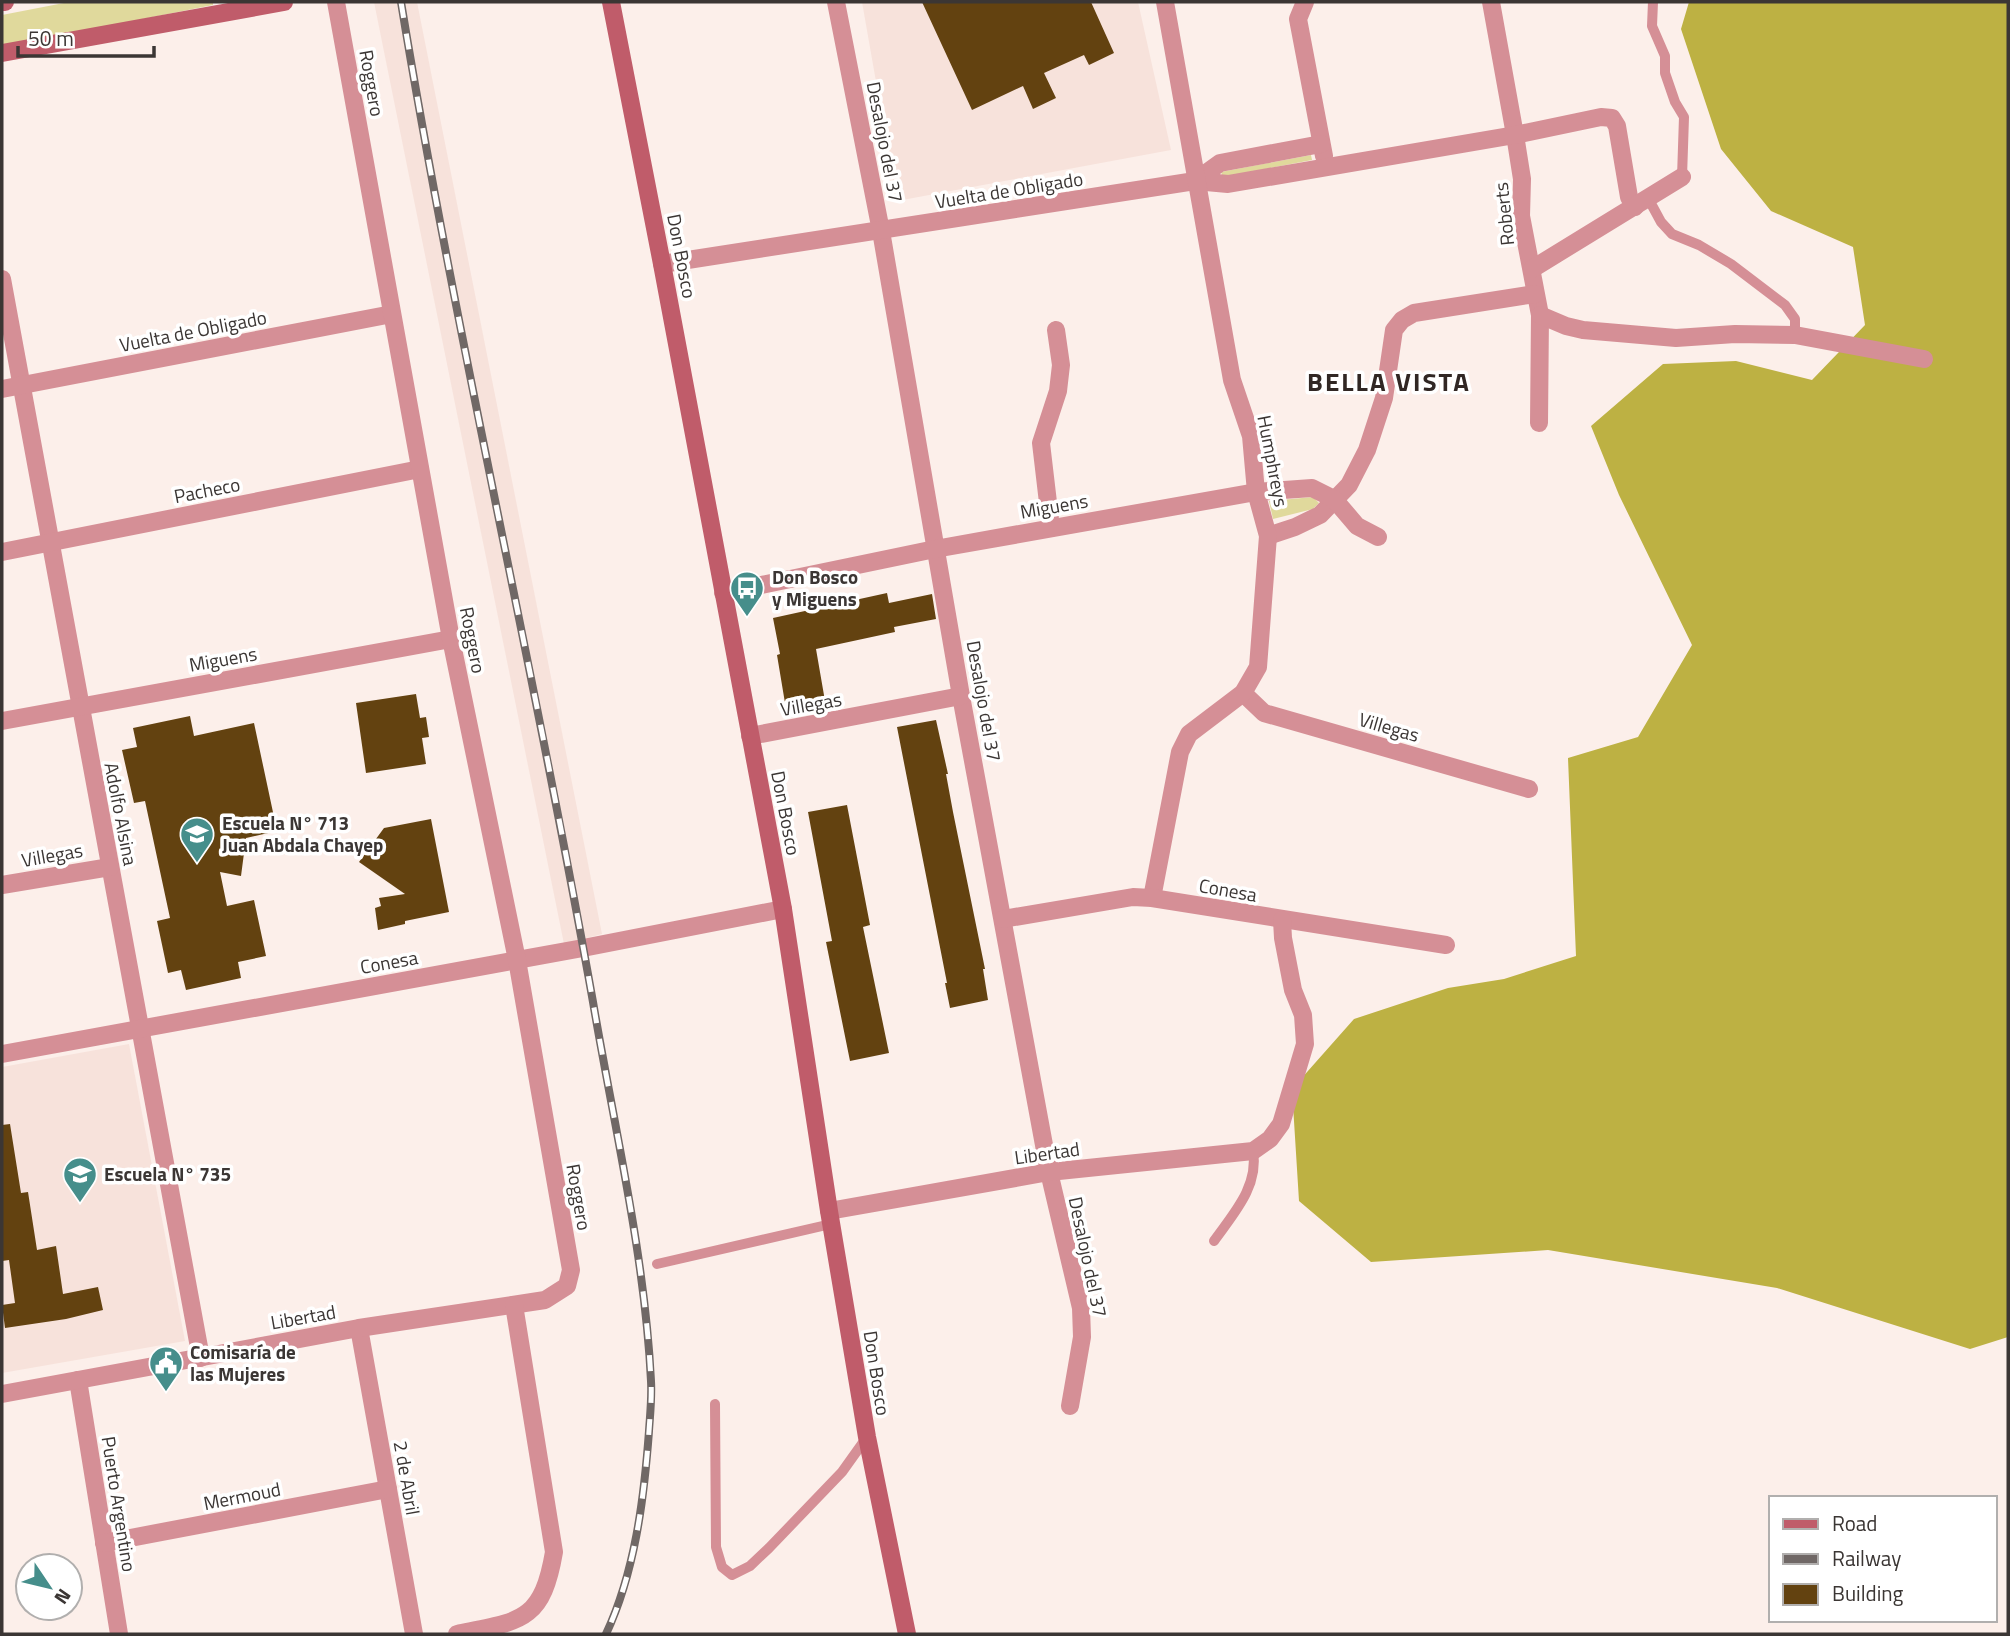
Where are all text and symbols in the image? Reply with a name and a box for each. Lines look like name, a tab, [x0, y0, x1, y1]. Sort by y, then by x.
scale bar	[18, 14, 154, 58]
text: 50 m	[28, 22, 74, 54]
street label: Roggero	[352, 47, 393, 118]
street label: Desalojo del 37	[860, 79, 911, 205]
street label: Vuelta de Obligado	[933, 164, 1085, 216]
street label: Roberts	[1486, 181, 1521, 247]
street label: Don Bosco	[660, 211, 705, 301]
street label: Vuelta de Obligado	[117, 302, 269, 359]
district label: BELLA VISTA	[1307, 362, 1471, 401]
street label: Humphreys	[1250, 413, 1297, 509]
street label: Pacheco	[171, 469, 243, 510]
street label: Miguens	[1018, 485, 1090, 526]
place label: Don Bosco y Miguens	[772, 562, 858, 613]
bus stop icon: Don Bosco y Miguens	[728, 569, 766, 618]
street label: Roggero	[453, 604, 494, 676]
street label: Miguens	[187, 638, 259, 679]
street label: Desalojo del 37	[960, 638, 1009, 764]
street label: Villegas	[778, 684, 844, 723]
street label: Villegas	[1355, 704, 1423, 749]
street label: Adolfo Alsina	[97, 760, 146, 868]
street label: Don Bosco	[764, 768, 809, 858]
place label: Escuela N° 713 Juan Abdala Chayep	[222, 808, 383, 859]
school or university icon: Escuela N° 713 Juan Abdala Chayep	[178, 815, 216, 864]
street label: Villegas	[19, 835, 85, 874]
street label: Conesa	[1197, 870, 1260, 909]
street label: Conesa	[358, 942, 421, 981]
street label: Libertad	[1012, 1134, 1081, 1171]
school or university icon: Escuela N° 735	[61, 1155, 99, 1204]
place label: Escuela N° 735	[104, 1159, 231, 1188]
street label: Roggero	[559, 1161, 600, 1232]
street label: Desalojo del 37	[1062, 1194, 1115, 1320]
street label: Libertad	[268, 1297, 338, 1336]
street label: Don Bosco	[856, 1328, 898, 1417]
place label: Comisaría de las Mujeres	[190, 1337, 296, 1388]
public building icon: Comisaría de las Mujeres	[147, 1344, 185, 1393]
street label: Puerto Argentino	[94, 1434, 145, 1574]
street label: 2 de Abril	[387, 1438, 428, 1517]
street label: Mermoud	[201, 1474, 283, 1517]
legend	[1769, 1496, 1996, 1622]
text: Road	[1832, 1507, 1877, 1539]
text: Railway	[1832, 1542, 1901, 1574]
north arrow	[14, 1552, 84, 1622]
text: Building	[1832, 1577, 1904, 1609]
text: N	[48, 1583, 79, 1611]

